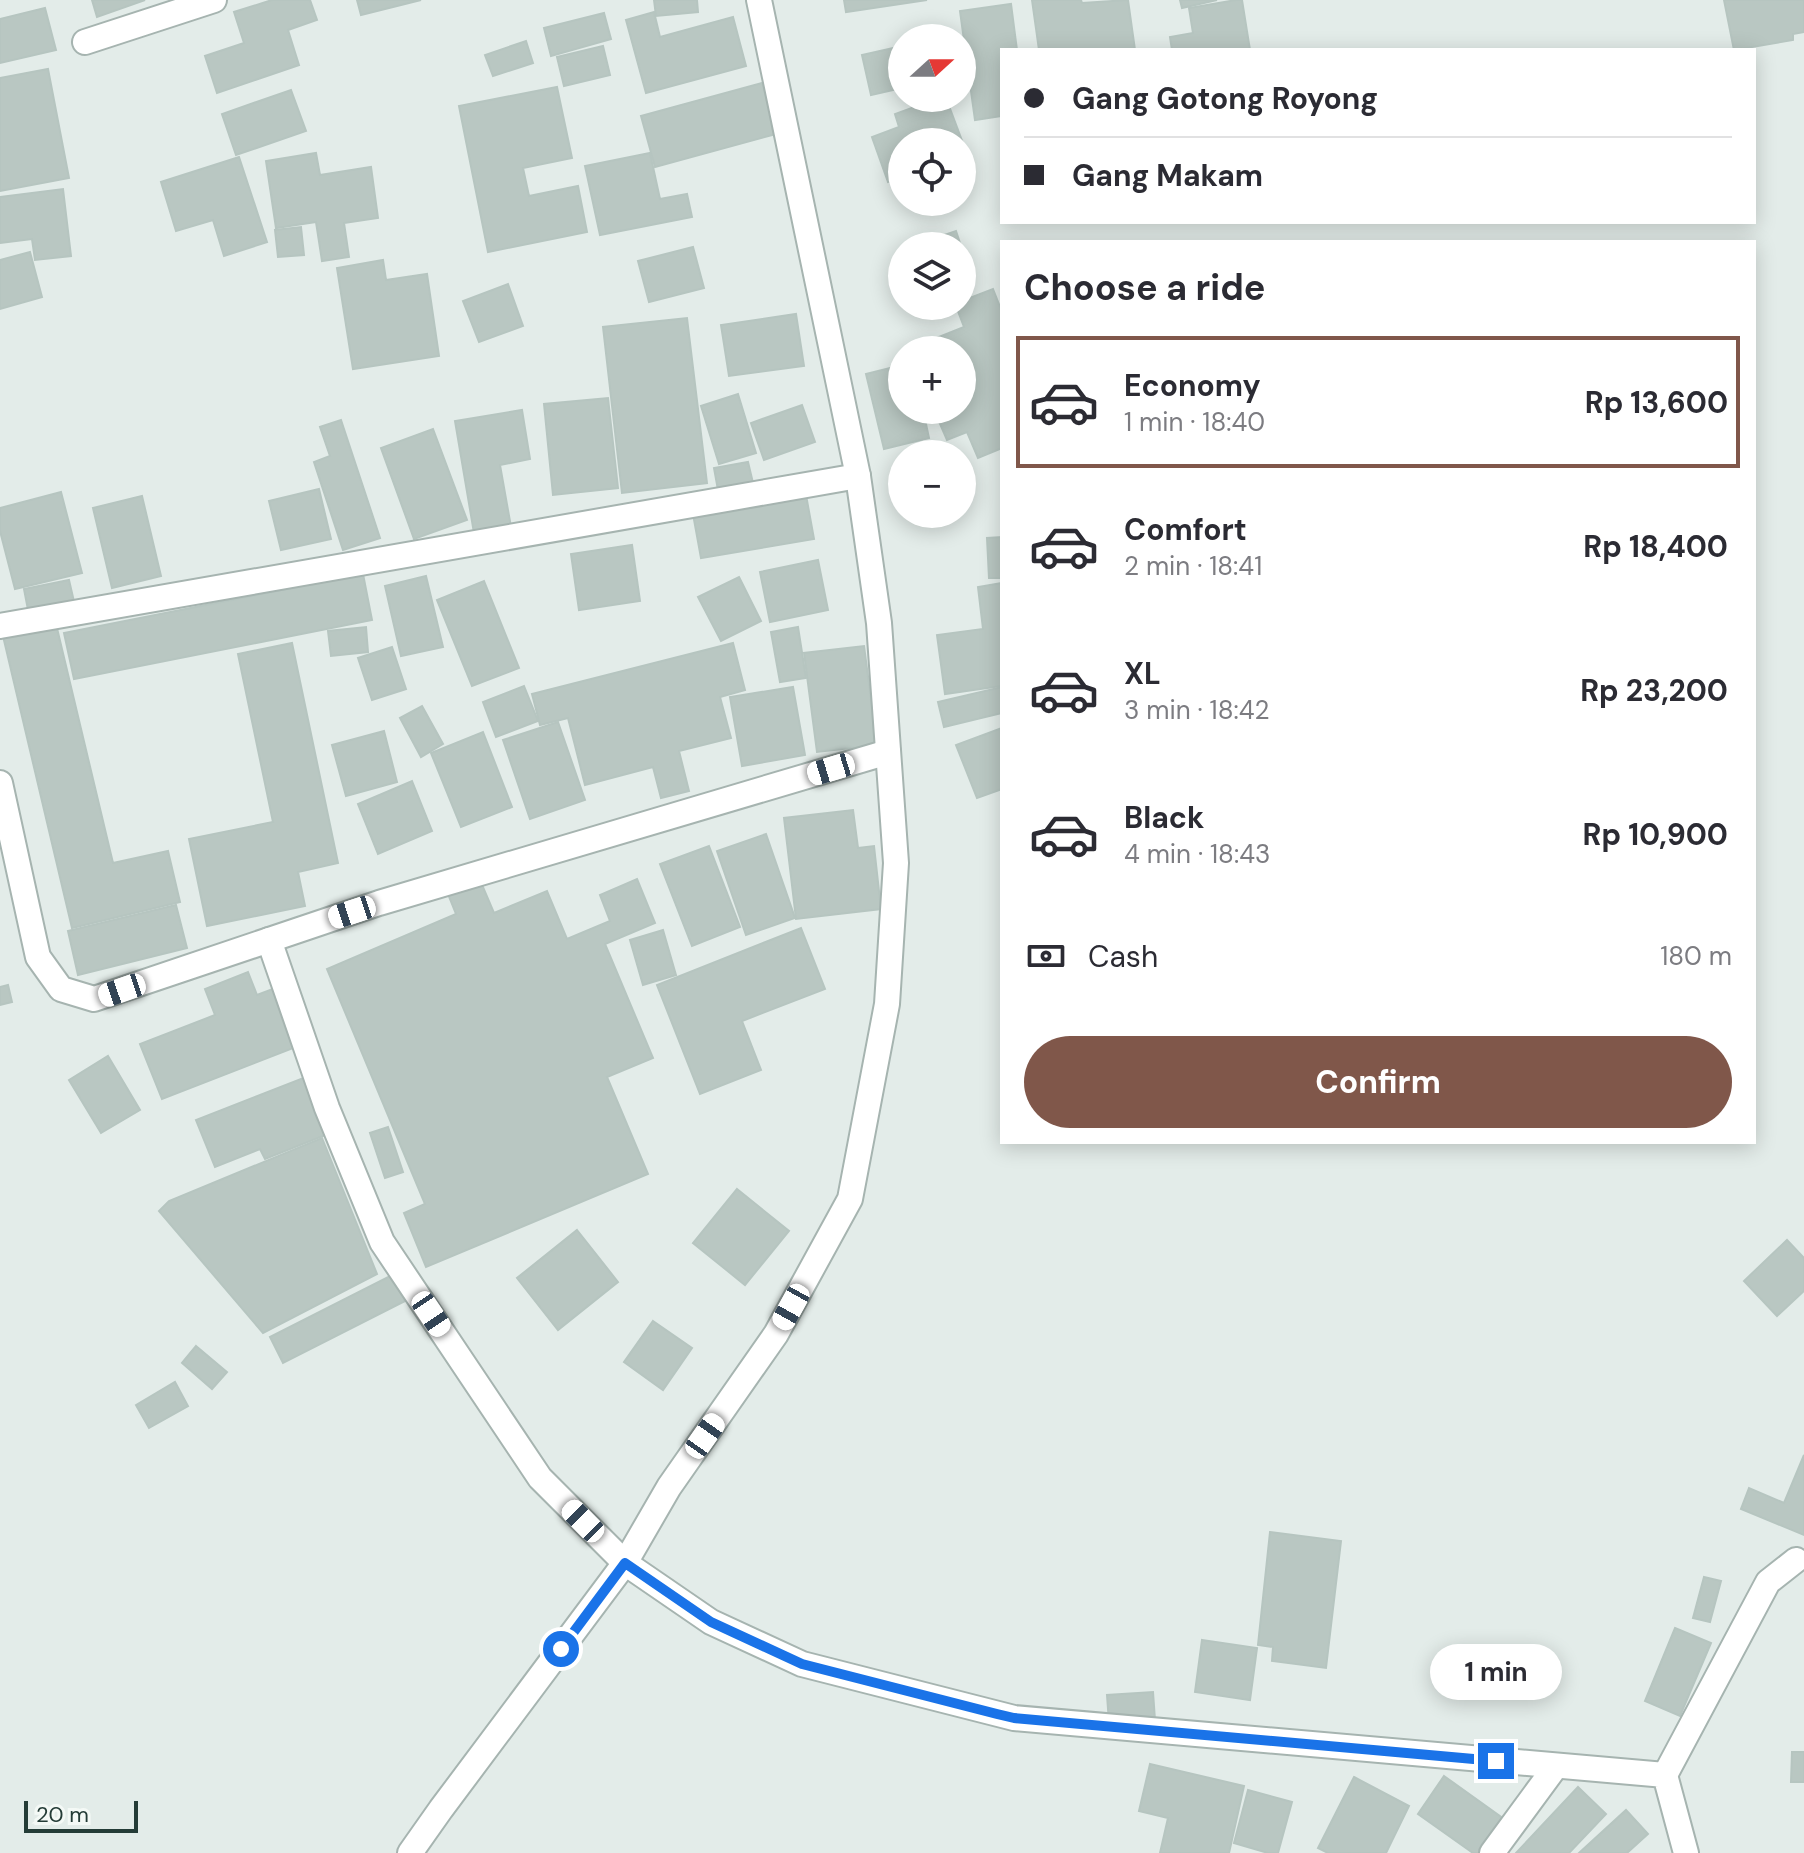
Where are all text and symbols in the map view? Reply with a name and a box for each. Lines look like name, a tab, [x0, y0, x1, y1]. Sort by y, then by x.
north arrow	[888, 24, 976, 112]
map controls	[888, 24, 976, 528]
text: Gang Gotong Royong	[1072, 79, 1378, 118]
button: locate	[888, 128, 976, 216]
text: Gang Makam	[1072, 156, 1263, 195]
button: layers	[888, 232, 976, 320]
text: Choose a ride	[1024, 264, 1265, 311]
button: +	[888, 336, 976, 424]
icon: car	[1028, 366, 1100, 438]
text: Economy	[1124, 366, 1261, 405]
text: Rp 13,600	[1585, 383, 1728, 422]
text: 1 min · 18:40	[1124, 405, 1265, 439]
button: −	[888, 440, 976, 528]
icon: car	[1028, 510, 1100, 582]
text: Comfort	[1124, 510, 1247, 549]
text: Rp 18,400	[1583, 527, 1728, 566]
text: 2 min · 18:41	[1124, 549, 1262, 583]
icon: car	[1028, 654, 1100, 726]
text: XL	[1124, 654, 1161, 693]
text: Rp 23,200	[1580, 671, 1728, 710]
text: 3 min · 18:42	[1124, 693, 1270, 727]
car	[805, 751, 857, 787]
icon: car	[1028, 798, 1100, 870]
text: Black	[1124, 798, 1204, 837]
text: Rp 10,900	[1583, 815, 1728, 854]
text: 4 min · 18:43	[1124, 837, 1270, 871]
car	[325, 893, 379, 931]
icon: cash	[1024, 934, 1068, 978]
text: Cash	[1088, 937, 1158, 976]
text: 180 m	[1660, 939, 1732, 973]
car	[95, 971, 149, 1009]
button: Confirm	[1024, 1036, 1732, 1128]
car	[769, 1280, 813, 1334]
car	[408, 1287, 454, 1341]
car	[681, 1409, 729, 1463]
car	[558, 1496, 608, 1546]
route start	[543, 1631, 579, 1667]
callout: 1 min	[1430, 1645, 1562, 1701]
text: 1 min	[1464, 1655, 1528, 1689]
route end	[1478, 1743, 1514, 1779]
scale bar	[24, 1797, 138, 1833]
text: 20 m	[36, 1800, 89, 1829]

